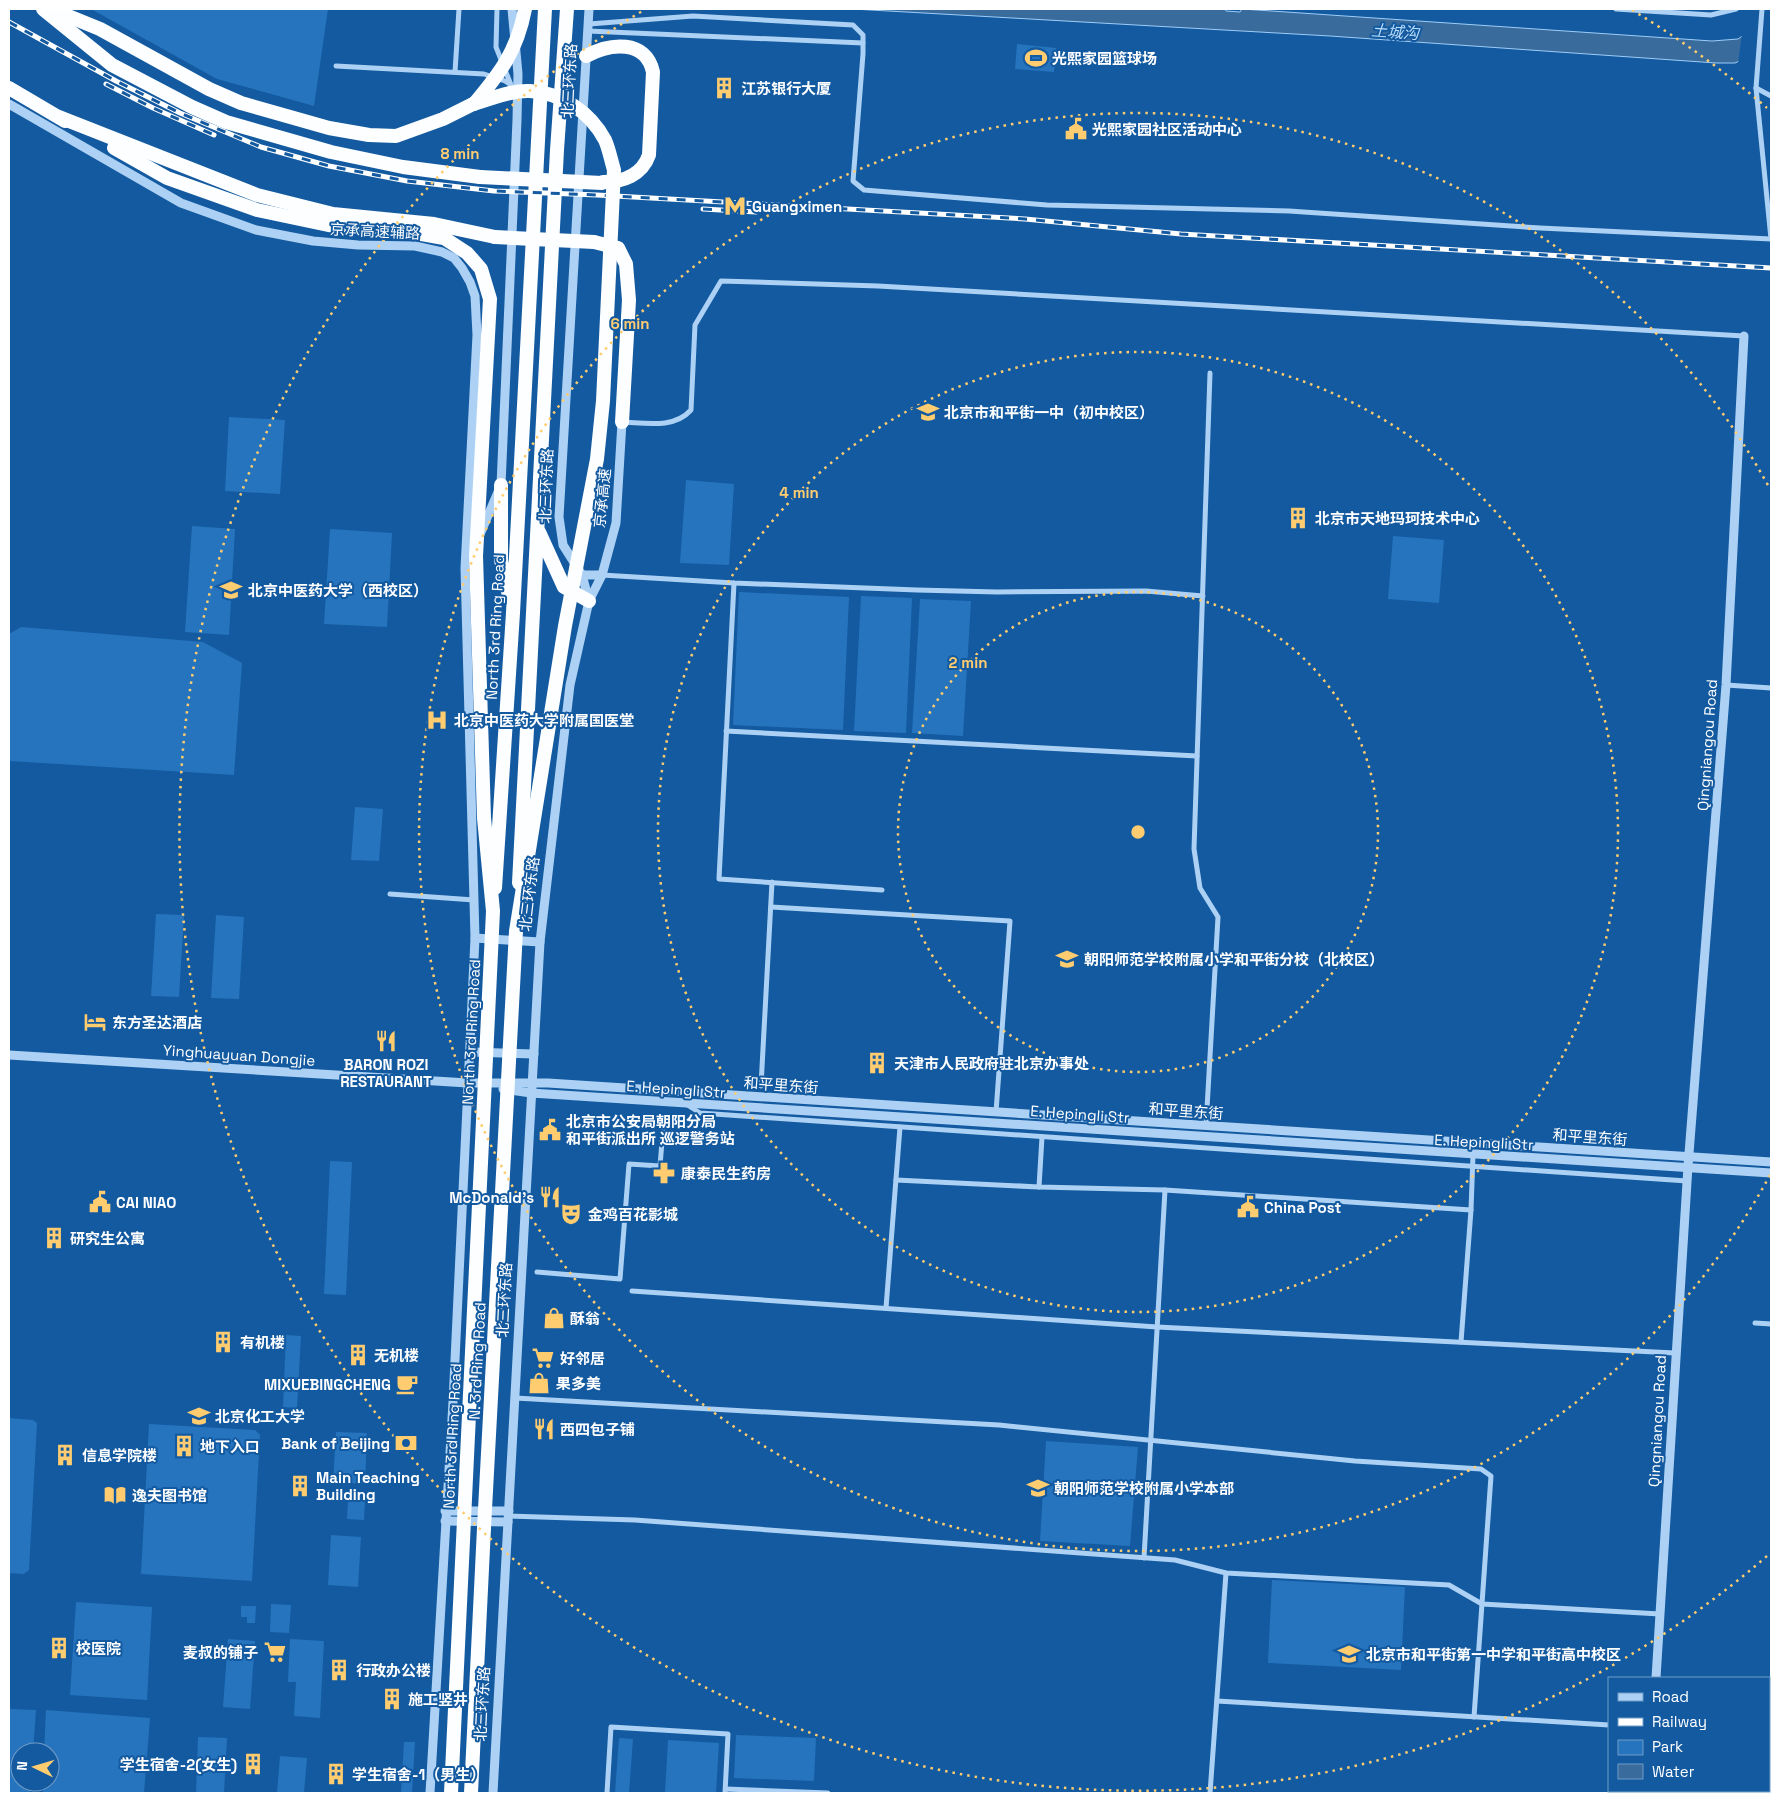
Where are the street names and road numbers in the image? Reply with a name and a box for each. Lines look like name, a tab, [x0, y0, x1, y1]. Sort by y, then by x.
street label: 北三环东路	[558, 43, 580, 119]
street label: 京承高速辅路	[330, 219, 420, 243]
street label: 北三环东路	[535, 448, 557, 524]
street label: 京承高速	[589, 467, 615, 529]
street label: North 3rd Ring Road	[482, 554, 508, 700]
street label: Qingniangou Road	[1693, 679, 1721, 811]
street label: 北三环东路	[515, 856, 543, 932]
street label: North 3rd Ring Road	[458, 959, 484, 1105]
street label: Yinghuayuan Dongjie	[162, 1040, 316, 1070]
street label: 和平里东街	[743, 1073, 819, 1097]
street label: E. Hepingli Str	[626, 1076, 727, 1102]
street label: 和平里东街	[1148, 1099, 1224, 1123]
street label: E. Hepingli Str	[1030, 1101, 1131, 1127]
street label: 和平里东街	[1552, 1125, 1628, 1149]
street label: E. Hepingli Str	[1434, 1130, 1534, 1154]
street label: 北三环东路	[493, 1262, 515, 1338]
street label: N. 3rd Ring Road	[464, 1302, 490, 1420]
street label: Qingniangou Road	[1644, 1355, 1670, 1487]
street label: North 3rd Ring Road	[439, 1363, 465, 1509]
street label: 北三环东路	[471, 1666, 493, 1742]

